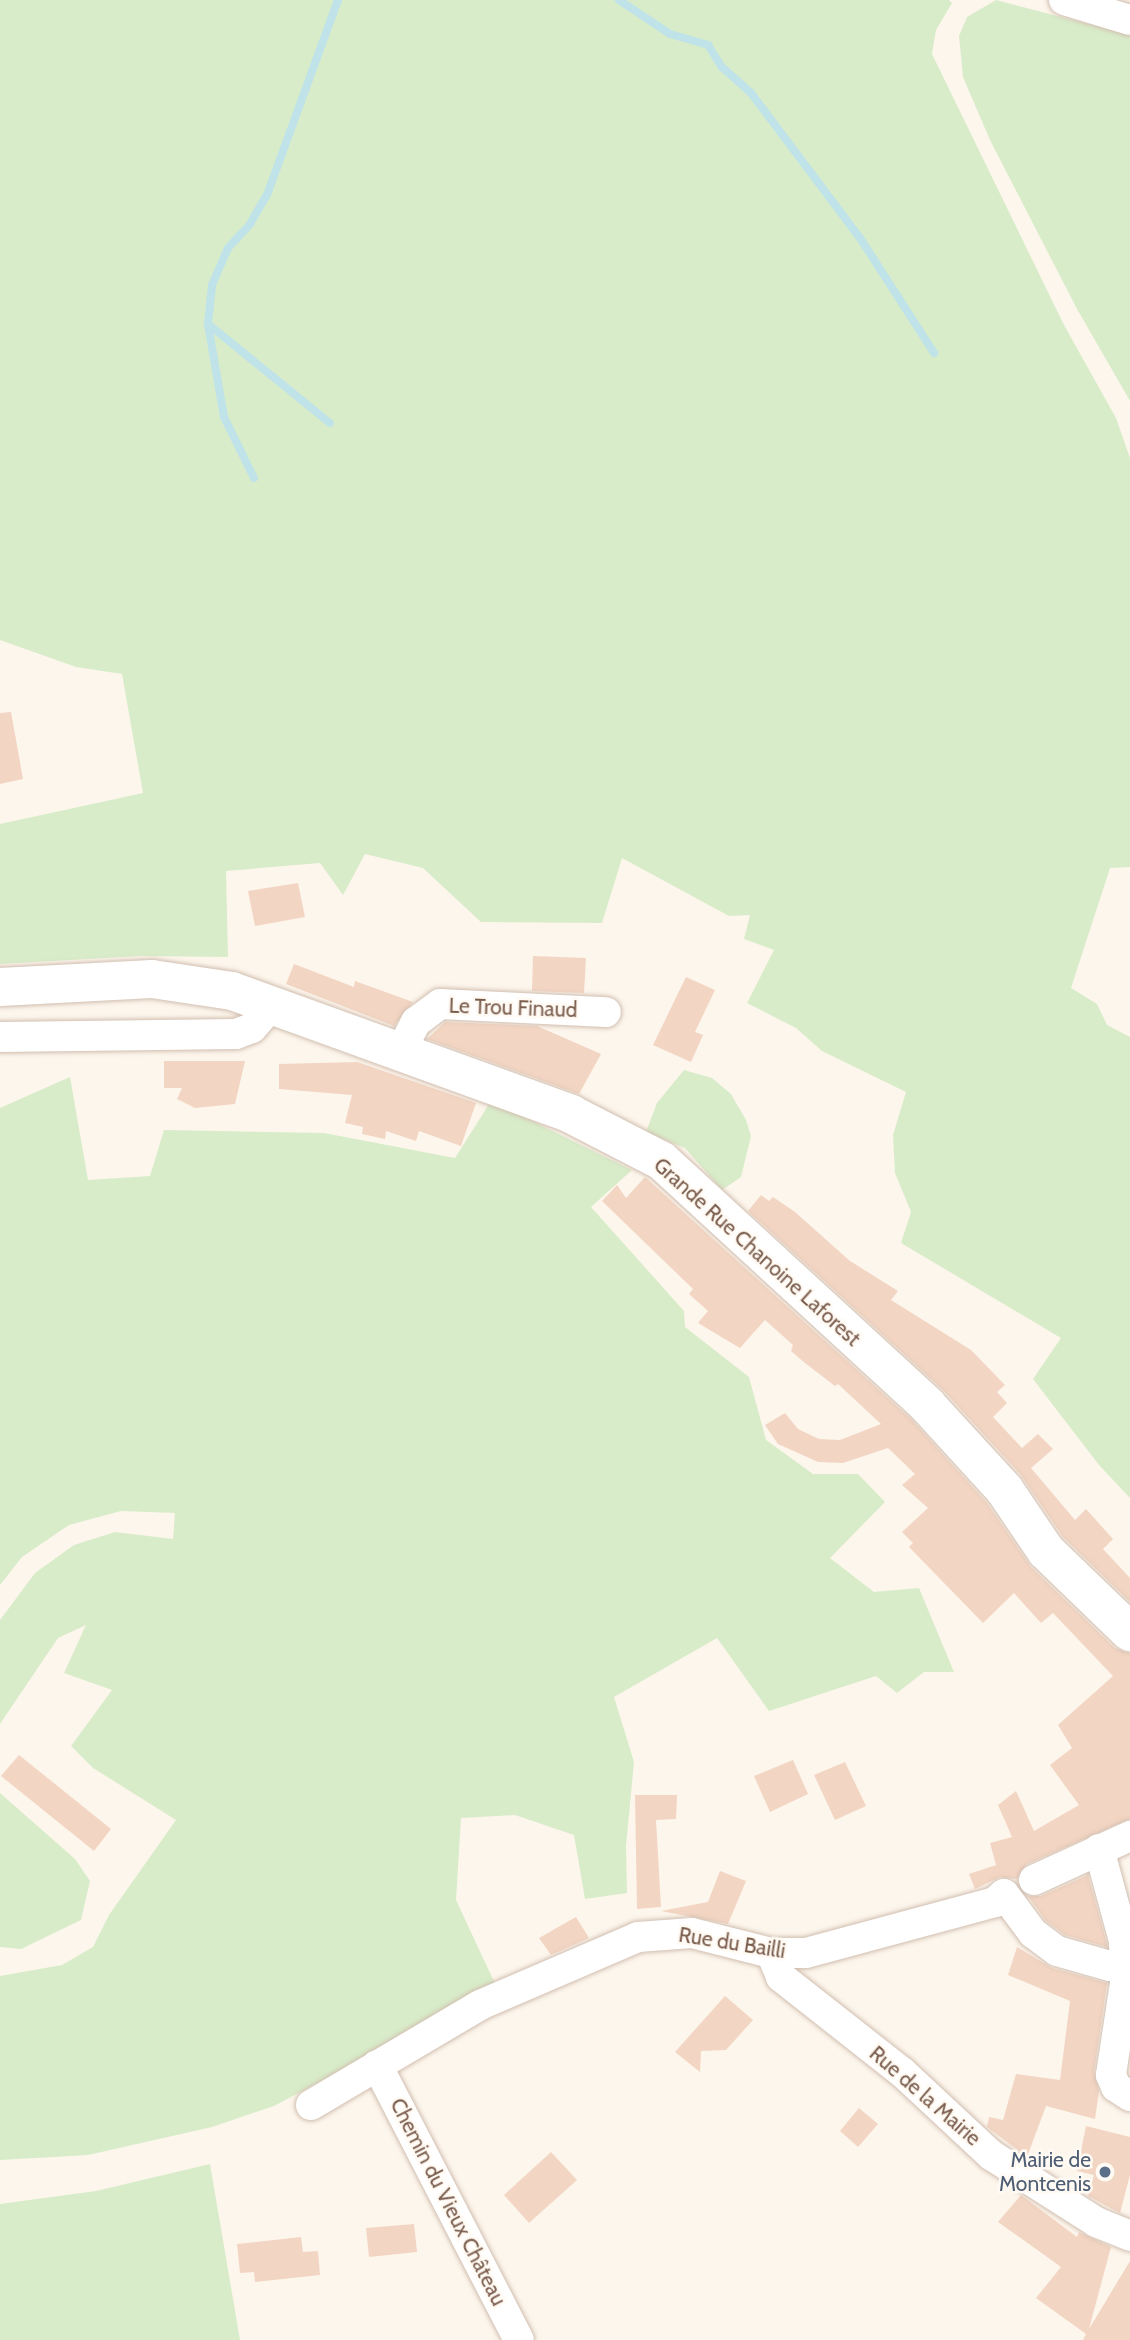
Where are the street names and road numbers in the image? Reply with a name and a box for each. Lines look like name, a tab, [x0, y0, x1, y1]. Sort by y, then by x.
street label: Le Trou Finaud	[448, 993, 578, 1023]
street label: Grande Rue Chanoine Laforest	[648, 1153, 866, 1351]
street label: Rue du Bailli	[677, 1922, 787, 1964]
street label: Rue de la Mairie	[864, 2041, 986, 2151]
street label: Chemin du Vieux Château	[385, 2094, 511, 2310]

